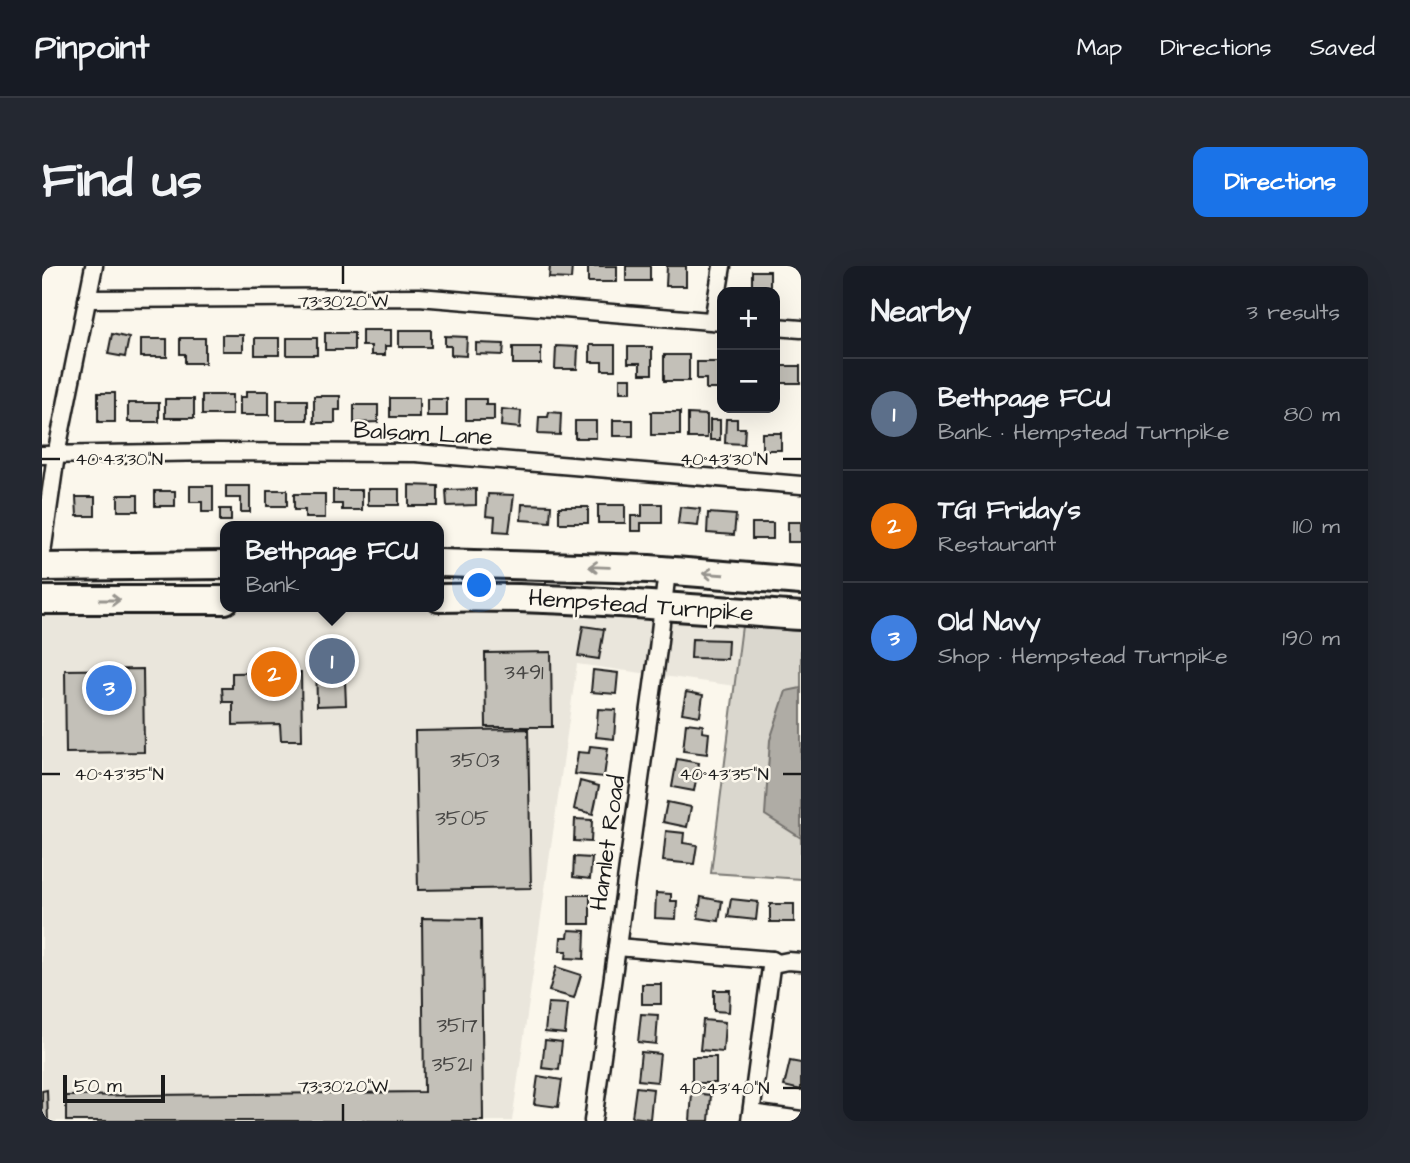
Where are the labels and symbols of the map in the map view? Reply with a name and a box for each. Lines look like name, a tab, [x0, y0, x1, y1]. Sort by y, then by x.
text: 73°30'20"W	[298, 289, 388, 314]
street label: Balsam Lane	[353, 413, 494, 455]
text: 40°43'30"N	[75, 447, 163, 472]
text: 40°43'30"N	[680, 447, 768, 472]
one-way arrow	[587, 561, 610, 574]
your location	[462, 568, 496, 602]
one-way arrow	[702, 568, 725, 581]
street label: Hempstead Turnpike	[527, 581, 755, 631]
one-way arrow	[98, 593, 121, 607]
pin: 1	[309, 635, 355, 687]
pin: 2	[251, 648, 297, 700]
house number: 3491	[504, 658, 544, 687]
pin: 3	[86, 662, 132, 714]
house number: 3503	[450, 746, 500, 775]
text: 40°43'35"N	[74, 762, 164, 787]
text: 40°43'35"N	[679, 762, 769, 787]
street label: Hamlet Road	[582, 773, 634, 913]
house number: 3505	[435, 804, 489, 833]
house number: 3517	[436, 1011, 478, 1040]
house number: 3521	[432, 1050, 472, 1079]
scale bar	[63, 1072, 164, 1104]
text: 73°30'20"W	[298, 1074, 388, 1099]
text: 40°43'40"N	[678, 1076, 770, 1101]

